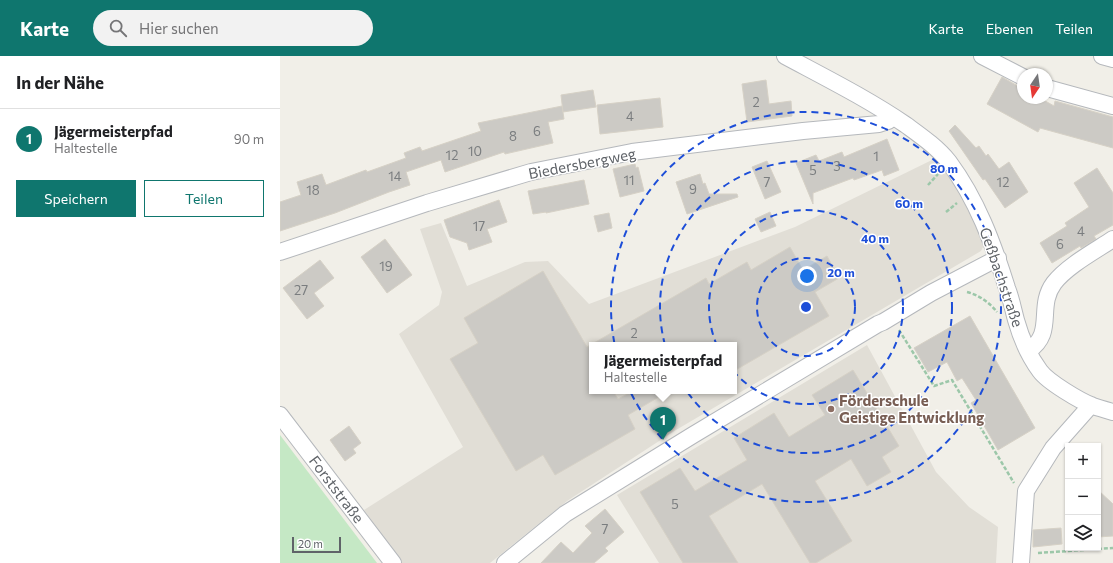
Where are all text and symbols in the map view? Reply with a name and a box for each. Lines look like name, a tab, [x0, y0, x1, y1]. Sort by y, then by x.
search box	[93, 10, 373, 46]
text: Karte	[20, 17, 69, 40]
icon: search	[107, 17, 129, 39]
text: Hier suchen	[139, 19, 219, 37]
text: Karte	[928, 20, 964, 37]
text: Ebenen	[986, 20, 1033, 37]
text: Teilen	[1055, 20, 1093, 37]
north arrow	[1017, 68, 1053, 104]
text: In der Nähe	[16, 72, 104, 93]
house number: 2	[752, 94, 760, 110]
house number: 4	[626, 108, 634, 124]
text: Jägermeisterpfad	[54, 122, 173, 140]
house number: 6	[533, 123, 541, 139]
house number: 8	[509, 128, 517, 144]
text: 1	[26, 131, 32, 147]
text: 90 m	[234, 131, 264, 147]
text: Haltestelle	[54, 140, 117, 156]
house number: 10	[468, 143, 482, 159]
street label: Biedersbergweg	[527, 144, 637, 182]
house number: 12	[446, 147, 458, 163]
house number: 1	[873, 148, 879, 164]
house number: 3	[833, 158, 841, 174]
text: 80 m	[930, 161, 958, 175]
house number: 5	[809, 162, 817, 178]
house number: 14	[388, 168, 402, 184]
house number: 11	[623, 172, 635, 188]
house number: 7	[764, 174, 771, 190]
house number: 12	[997, 174, 1009, 190]
button: Speichern	[16, 180, 136, 217]
button: Teilen	[144, 180, 264, 217]
house number: 9	[689, 181, 697, 197]
house number: 18	[306, 182, 320, 198]
text: 60 m	[895, 196, 923, 210]
house number: 17	[473, 218, 485, 234]
house number: 4	[1077, 223, 1085, 239]
street label: Geßbachstraße	[977, 225, 1028, 329]
text: 40 m	[861, 231, 889, 245]
house number: 6	[1056, 236, 1064, 252]
house number: 19	[379, 258, 393, 274]
text: 20 m	[827, 265, 855, 279]
your location	[797, 266, 817, 286]
house number: 27	[294, 282, 308, 298]
centre of rings	[799, 300, 813, 314]
house number: 2	[630, 325, 638, 341]
popup	[589, 342, 737, 394]
text: Jägermeisterpfad	[604, 351, 722, 369]
text: Haltestelle	[604, 369, 667, 385]
place label: Förderschule Geistige Entwicklung	[839, 391, 984, 426]
marker: Förderschule Geistige Entwicklung	[826, 404, 836, 414]
pin: 1	[650, 407, 676, 440]
map controls	[1065, 443, 1101, 551]
button: +	[1065, 443, 1101, 479]
street label: Forststraße	[306, 452, 368, 526]
button: −	[1065, 479, 1101, 515]
house number: 5	[671, 496, 679, 512]
button: layers	[1065, 515, 1101, 551]
house number: 7	[602, 521, 609, 537]
scale bar	[292, 535, 341, 554]
text: 20 m	[298, 537, 323, 550]

